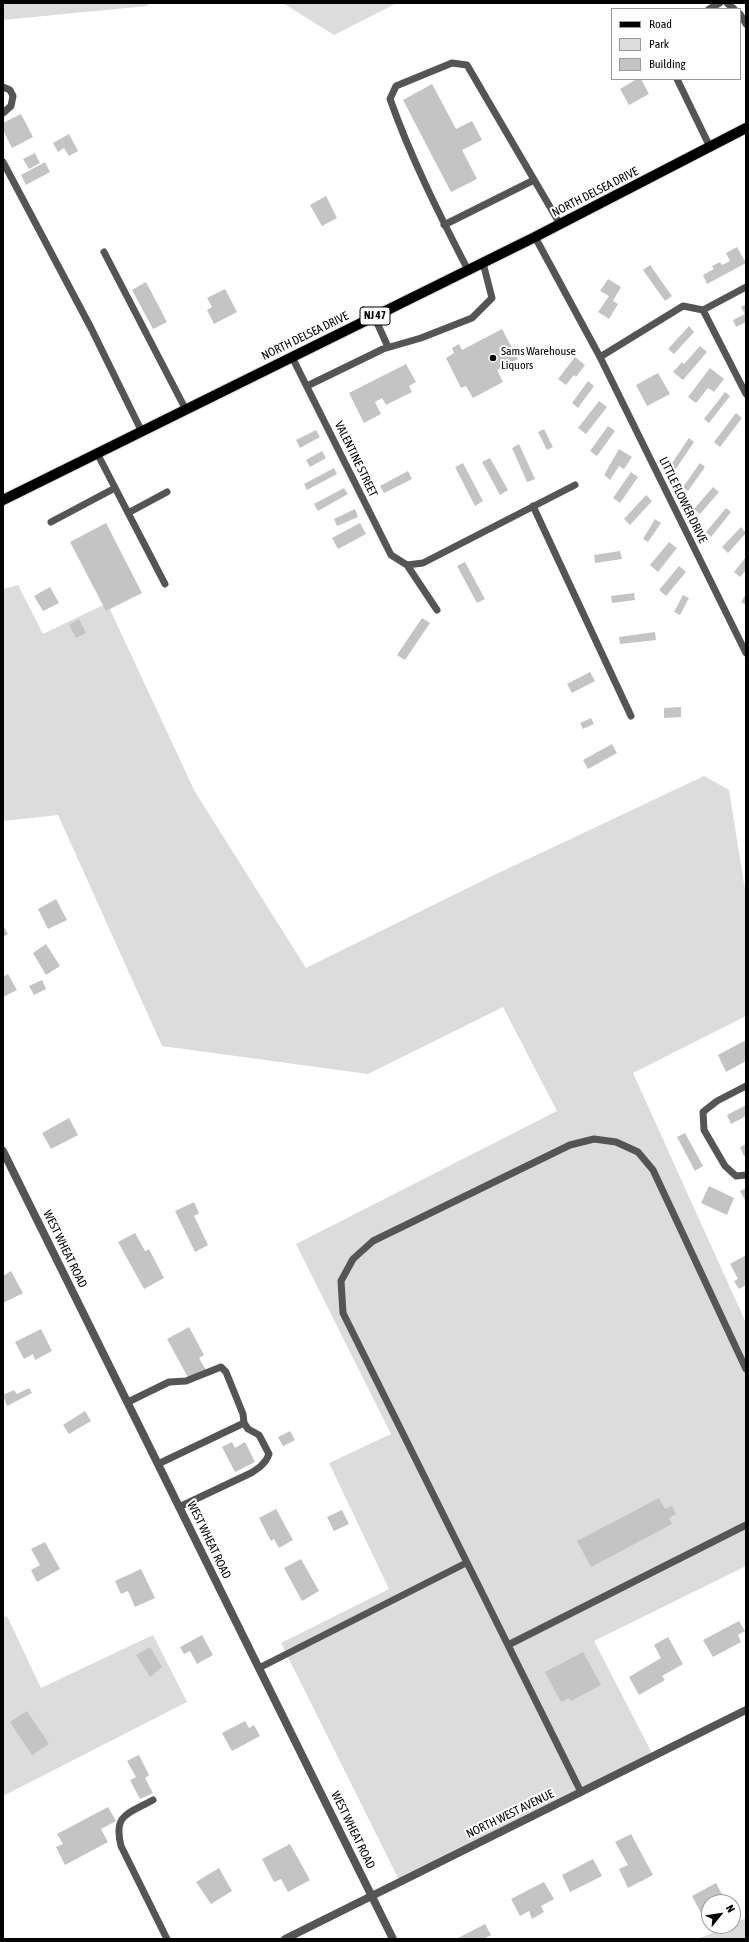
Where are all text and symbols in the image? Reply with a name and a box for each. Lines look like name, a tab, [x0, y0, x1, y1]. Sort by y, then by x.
legend	[611, 8, 741, 80]
text: Road	[649, 17, 672, 31]
text: Park	[649, 37, 669, 51]
text: Building	[649, 57, 686, 71]
street label: NORTH DELSEA DRIVE	[549, 164, 641, 220]
road number: NJ 47	[360, 307, 390, 325]
street label: NORTH DELSEA DRIVE	[259, 309, 351, 363]
place label: Sams Warehouse Liquors	[501, 344, 576, 372]
marker: Sams Warehouse Liquors	[488, 353, 498, 363]
street label: VALENTINE STREET	[331, 419, 381, 499]
street label: LITTLE FLOWER DRIVE	[656, 455, 710, 545]
street label: WEST WHEAT ROAD	[40, 1208, 90, 1290]
street label: WEST WHEAT ROAD	[184, 1499, 234, 1581]
street label: NORTH WEST AVENUE	[464, 1787, 556, 1841]
street label: WEST WHEAT ROAD	[328, 1789, 378, 1871]
north arrow	[701, 1894, 741, 1934]
text: N	[724, 1903, 737, 1914]

